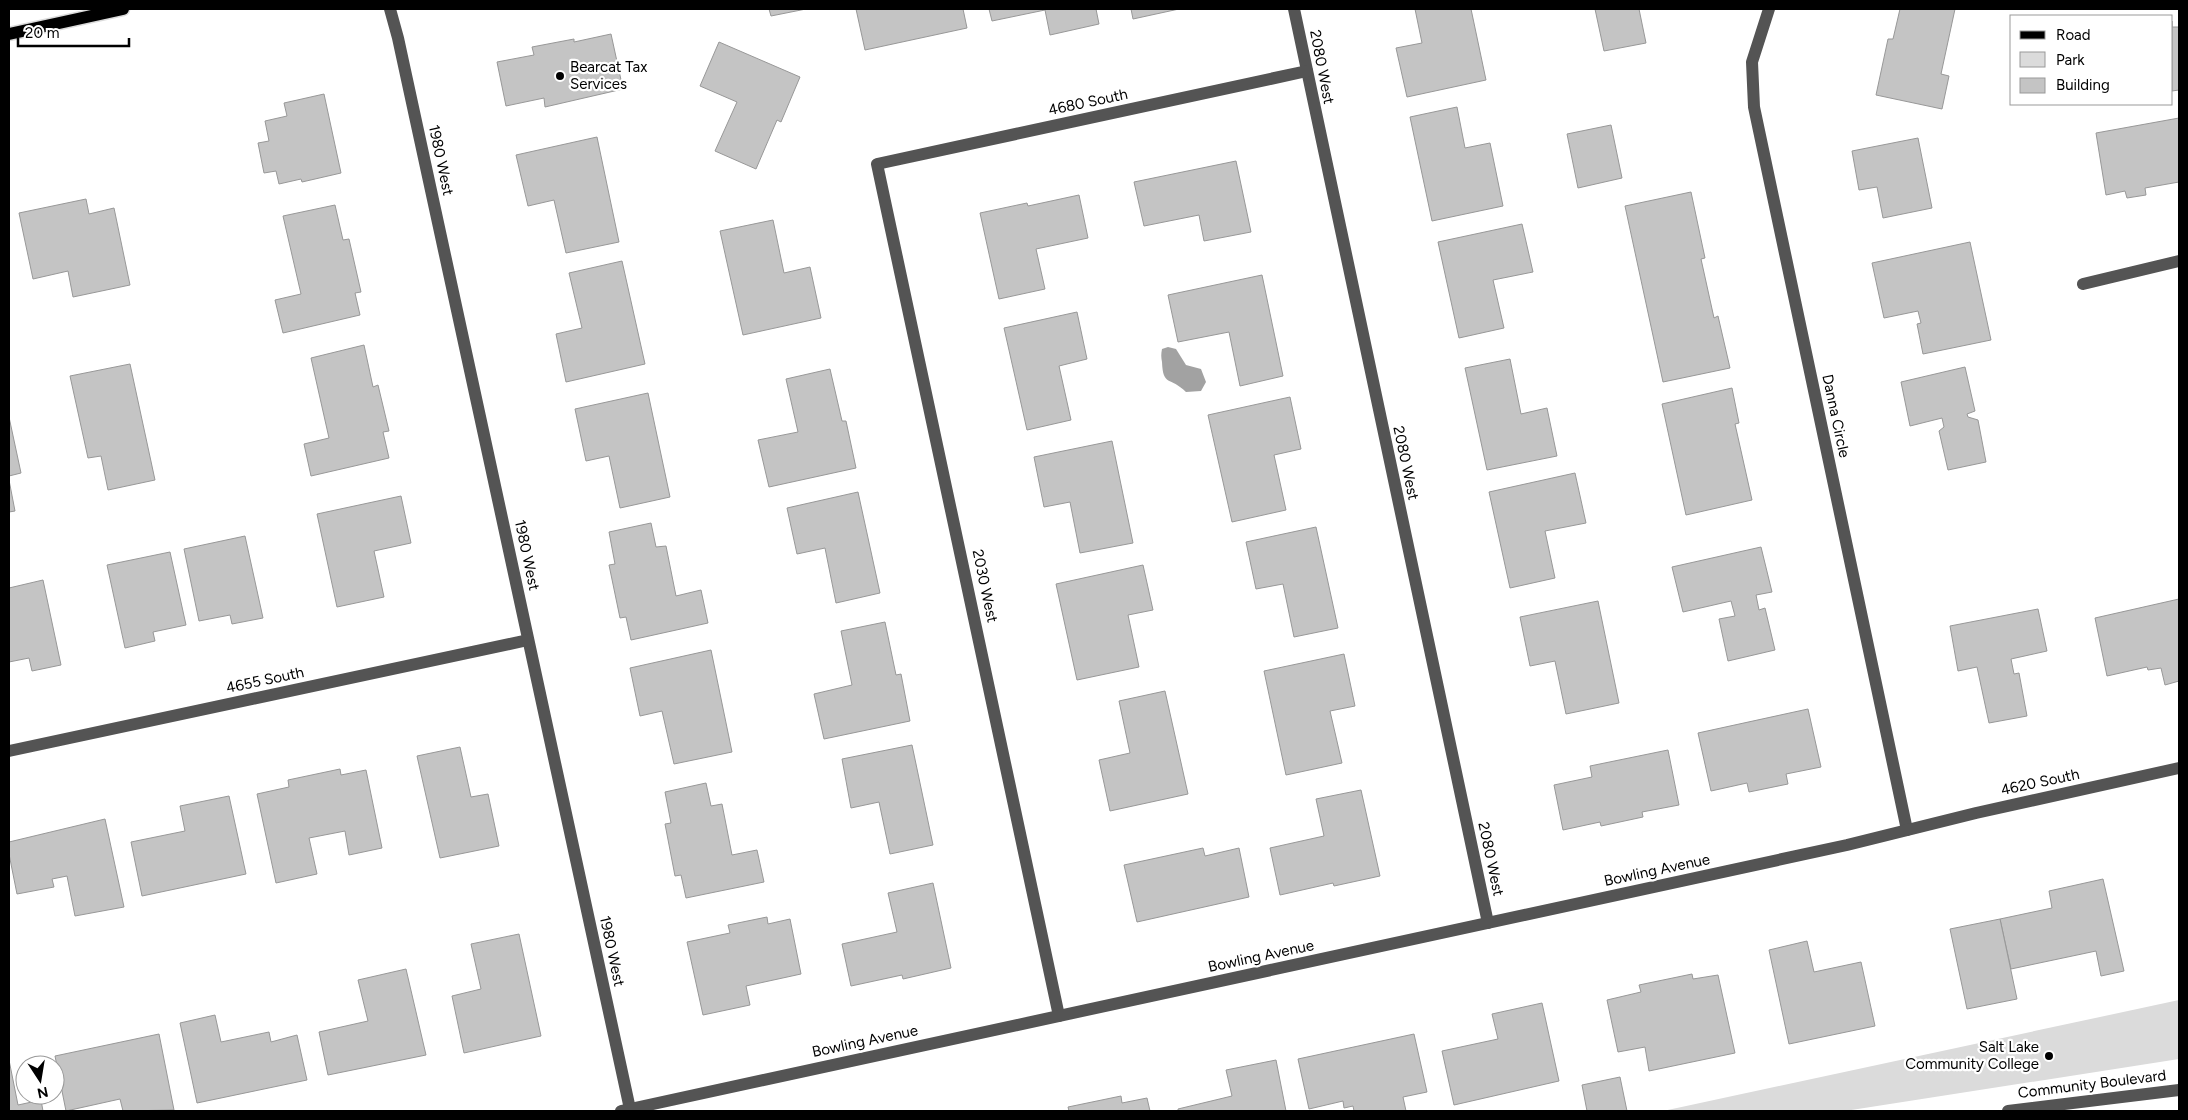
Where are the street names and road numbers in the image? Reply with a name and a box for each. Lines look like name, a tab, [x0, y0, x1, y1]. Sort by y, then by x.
street label: 2080 West	[1306, 28, 1338, 106]
street label: 4680 South	[1047, 85, 1129, 119]
street label: 1980 West	[425, 123, 457, 197]
street label: Danna Circle	[1818, 373, 1854, 459]
street label: 2080 West	[1389, 424, 1423, 502]
street label: 1980 West	[511, 518, 543, 592]
street label: 2030 West	[968, 548, 1002, 624]
street label: 4655 South	[224, 663, 306, 697]
street label: 4620 South	[1999, 765, 2081, 799]
street label: 2080 West	[1474, 820, 1508, 898]
street label: Bowling Avenue	[1602, 850, 1712, 890]
street label: 1980 West	[596, 914, 628, 988]
street label: Bowling Avenue	[1206, 936, 1316, 976]
street label: Bowling Avenue	[810, 1021, 920, 1061]
street label: Community Boulevard	[2017, 1066, 2167, 1102]

